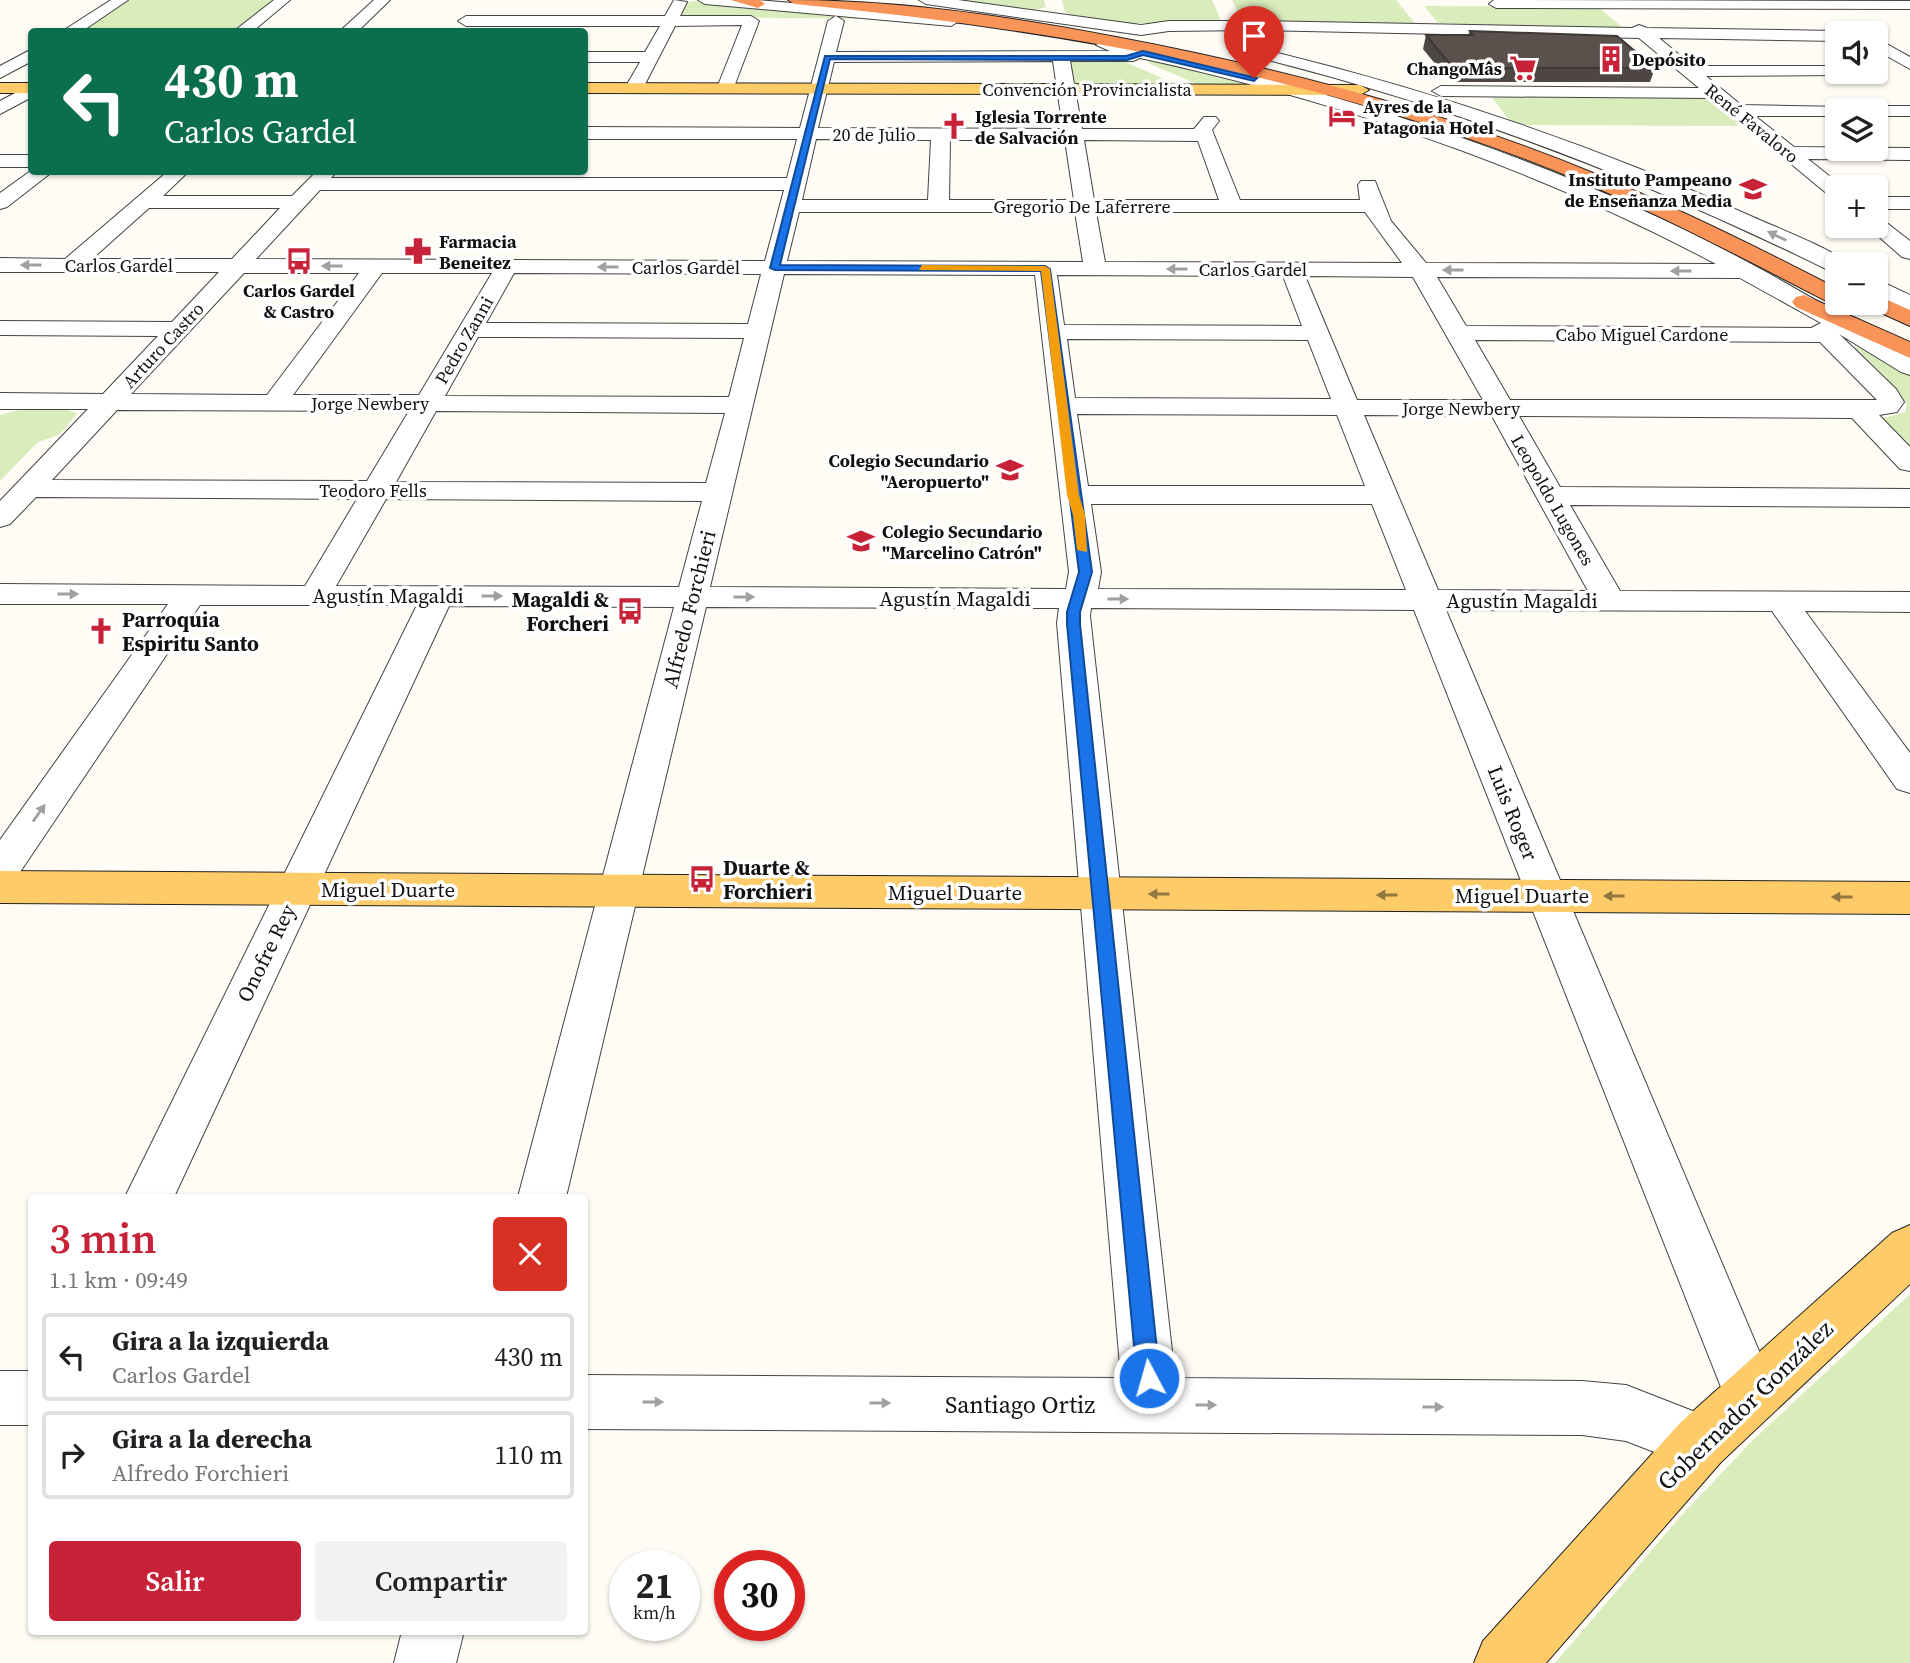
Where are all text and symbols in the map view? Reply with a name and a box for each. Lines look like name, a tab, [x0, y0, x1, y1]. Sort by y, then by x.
pin	[1224, 6, 1284, 78]
icon: arrive	[1235, 17, 1273, 55]
map controls	[1825, 21, 1888, 315]
button: sound	[1825, 21, 1888, 84]
building icon: Depósito	[1596, 44, 1626, 74]
text: 430 m	[164, 46, 299, 113]
place label: Depósito	[1632, 47, 1706, 72]
supermarket icon: ChangoMâs	[1508, 53, 1538, 83]
icon: left	[49, 56, 140, 147]
place label: ChangoMâs	[1406, 56, 1502, 81]
street label: Convención Provincialista	[982, 77, 1193, 102]
street label: René Favaloro	[1700, 77, 1804, 169]
place label: Ayres de la Patagonia Hotel	[1363, 94, 1494, 140]
button: layers	[1825, 98, 1888, 161]
hotel icon: Ayres de la Patagonia Hotel	[1327, 101, 1357, 131]
place label: Iglesia Torrente de Salvación	[975, 104, 1107, 150]
text: Carlos Gardel	[164, 110, 357, 154]
church icon: Iglesia Torrente de Salvación	[939, 111, 969, 141]
street label: 20 de Julio	[832, 122, 916, 147]
place label: Instituto Pampeano de Enseñanza Media	[1564, 167, 1732, 213]
school or university icon: Instituto Pampeano de Enseñanza Media	[1738, 174, 1768, 204]
button: +	[1825, 175, 1888, 238]
street label: Gregorio De Laferrere	[993, 194, 1171, 219]
place label: Farmacia Beneitez	[439, 229, 517, 275]
one-way arrow	[1767, 230, 1787, 241]
pharmacy icon: Farmacia Beneitez	[403, 236, 433, 266]
bus stop icon: Carlos Gardel & Castro	[284, 246, 314, 276]
button: −	[1825, 252, 1888, 315]
street label: Carlos Gardel	[65, 253, 173, 278]
street label: Carlos Gardel	[632, 255, 740, 280]
street label: Carlos Gardel	[1199, 257, 1307, 282]
one-way arrow	[20, 259, 42, 271]
one-way arrow	[321, 260, 343, 272]
one-way arrow	[597, 261, 619, 273]
one-way arrow	[1166, 263, 1188, 275]
one-way arrow	[1442, 264, 1464, 276]
one-way arrow	[1670, 265, 1692, 277]
place label: Carlos Gardel & Castro	[243, 278, 355, 324]
street label: Pedro Zanni	[429, 292, 499, 388]
street label: Arturo Castro	[117, 296, 209, 393]
street label: Cabo Miguel Cardone	[1556, 322, 1728, 347]
street label: Jorge Newbery	[310, 391, 430, 416]
street label: Jorge Newbery	[1401, 396, 1521, 421]
street label: Leopoldo Lugones	[1505, 430, 1601, 570]
place label: Colegio Secundario "Aeropuerto"	[829, 448, 989, 494]
school or university icon: Colegio Secundario "Aeropuerto"	[995, 455, 1025, 485]
street label: Teodoro Fells	[319, 478, 427, 503]
place label: Colegio Secundario "Marcelino Catrón"	[882, 519, 1043, 565]
school or university icon: Colegio Secundario "Marcelino Catrón"	[846, 526, 876, 556]
street label: Alfredo Forchieri	[655, 527, 723, 691]
street label: Agustín Magaldi	[312, 581, 464, 610]
street label: Agustín Magaldi	[879, 584, 1031, 613]
place label: Magaldi & Forcheri	[512, 585, 609, 638]
street label: Agustín Magaldi	[1446, 586, 1598, 615]
one-way arrow	[57, 588, 79, 600]
one-way arrow	[481, 590, 503, 602]
one-way arrow	[733, 591, 755, 603]
one-way arrow	[1107, 593, 1129, 604]
bus stop icon: Magaldi & Forcheri	[615, 596, 645, 626]
place label: Parroquia Espiritu Santo	[122, 605, 259, 658]
church icon: Parroquia Espiritu Santo	[86, 616, 116, 646]
street label: Luis Roger	[1481, 761, 1545, 865]
one-way arrow	[32, 804, 45, 823]
place label: Duarte & Forchieri	[723, 853, 813, 906]
bus stop icon: Duarte & Forchieri	[687, 864, 717, 894]
street label: Miguel Duarte	[321, 875, 455, 904]
street label: Miguel Duarte	[888, 878, 1022, 907]
street label: Miguel Duarte	[1455, 881, 1589, 910]
one-way arrow	[1148, 888, 1170, 900]
one-way arrow	[1376, 889, 1398, 901]
one-way arrow	[1603, 890, 1625, 902]
one-way arrow	[1831, 891, 1853, 903]
street label: Onofre Rey	[230, 899, 302, 1007]
text: 3 min	[49, 1209, 157, 1267]
button: close	[493, 1217, 567, 1291]
text: 1.1 km · 09:49	[49, 1264, 188, 1296]
street label: Gobernador González	[1650, 1312, 1840, 1498]
text: Gira a la izquierda	[112, 1323, 329, 1359]
icon: left	[53, 1338, 91, 1376]
text: 430 m	[495, 1339, 563, 1375]
position arrow	[1112, 1341, 1186, 1415]
text: Carlos Gardel	[112, 1359, 251, 1391]
street label: Santiago Ortiz	[945, 1388, 1095, 1421]
one-way arrow	[642, 1396, 664, 1408]
one-way arrow	[869, 1397, 891, 1409]
one-way arrow	[1195, 1399, 1217, 1411]
one-way arrow	[1422, 1401, 1444, 1413]
text: Gira a la derecha	[112, 1421, 312, 1457]
icon: right	[53, 1436, 91, 1474]
text: 110 m	[495, 1437, 563, 1473]
text: Alfredo Forchieri	[112, 1457, 289, 1489]
button: Salir	[49, 1541, 301, 1621]
button: Compartir	[315, 1541, 567, 1621]
speed limit sign: 30	[714, 1550, 805, 1641]
text: 21	[636, 1562, 673, 1610]
text: km/h	[633, 1600, 676, 1625]

